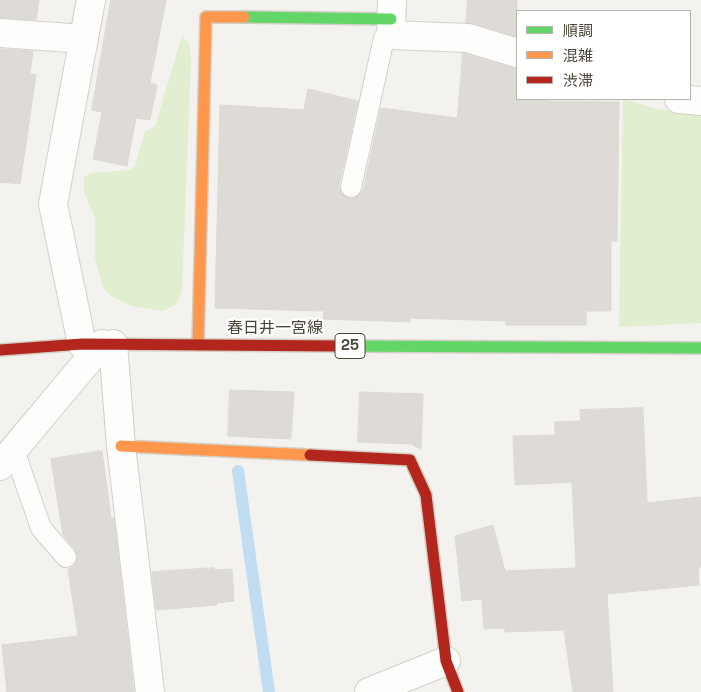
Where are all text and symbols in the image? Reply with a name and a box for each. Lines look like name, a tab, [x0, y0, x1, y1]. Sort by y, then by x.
legend	[516, 10, 691, 100]
text: 順調	[563, 21, 593, 40]
text: 混雑	[563, 46, 593, 65]
text: 渋滞	[563, 71, 593, 90]
street label: 春日井一宮線	[227, 319, 323, 339]
road number: 25	[335, 334, 365, 358]

